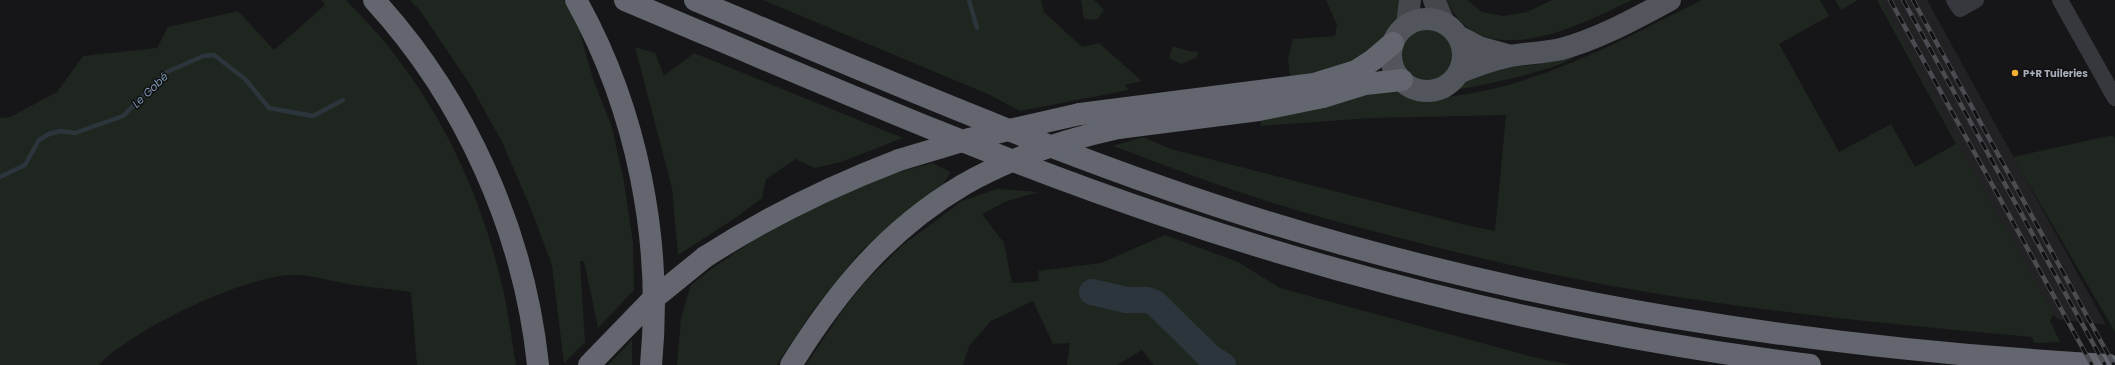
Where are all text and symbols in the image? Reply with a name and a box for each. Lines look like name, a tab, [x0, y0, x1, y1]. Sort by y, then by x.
place label: P+R Tuileries	[2023, 66, 2088, 81]
marker: P+R Tuileries	[2010, 68, 2020, 78]
water label: Le Gobé	[128, 69, 172, 111]

